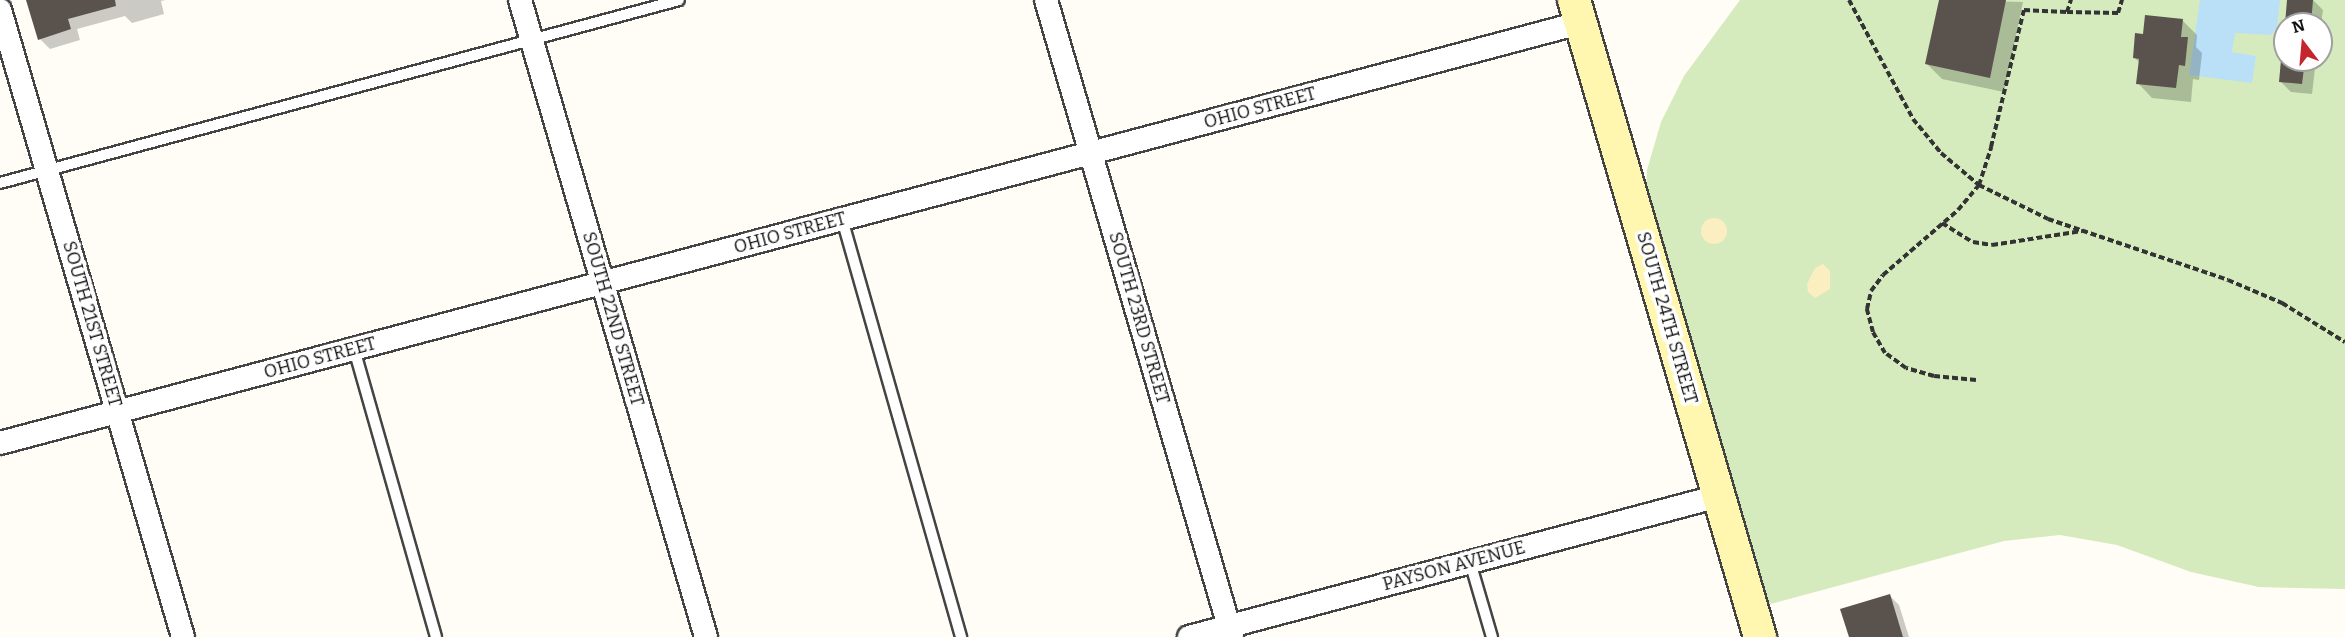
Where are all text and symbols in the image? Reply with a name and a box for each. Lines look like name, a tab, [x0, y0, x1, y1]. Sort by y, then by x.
north arrow	[2273, 12, 2333, 72]
text: N	[2290, 15, 2307, 37]
street label: OHIO STREET	[1201, 83, 1319, 133]
street label: OHIO STREET	[731, 208, 849, 258]
street label: SOUTH 22ND STREET	[578, 229, 648, 409]
street label: SOUTH 24TH STREET	[1632, 229, 1702, 407]
street label: SOUTH 23RD STREET	[1104, 230, 1174, 406]
street label: SOUTH 21ST STREET	[58, 239, 126, 409]
street label: OHIO STREET	[261, 333, 379, 383]
street label: PAYSON AVENUE	[1380, 537, 1528, 595]

